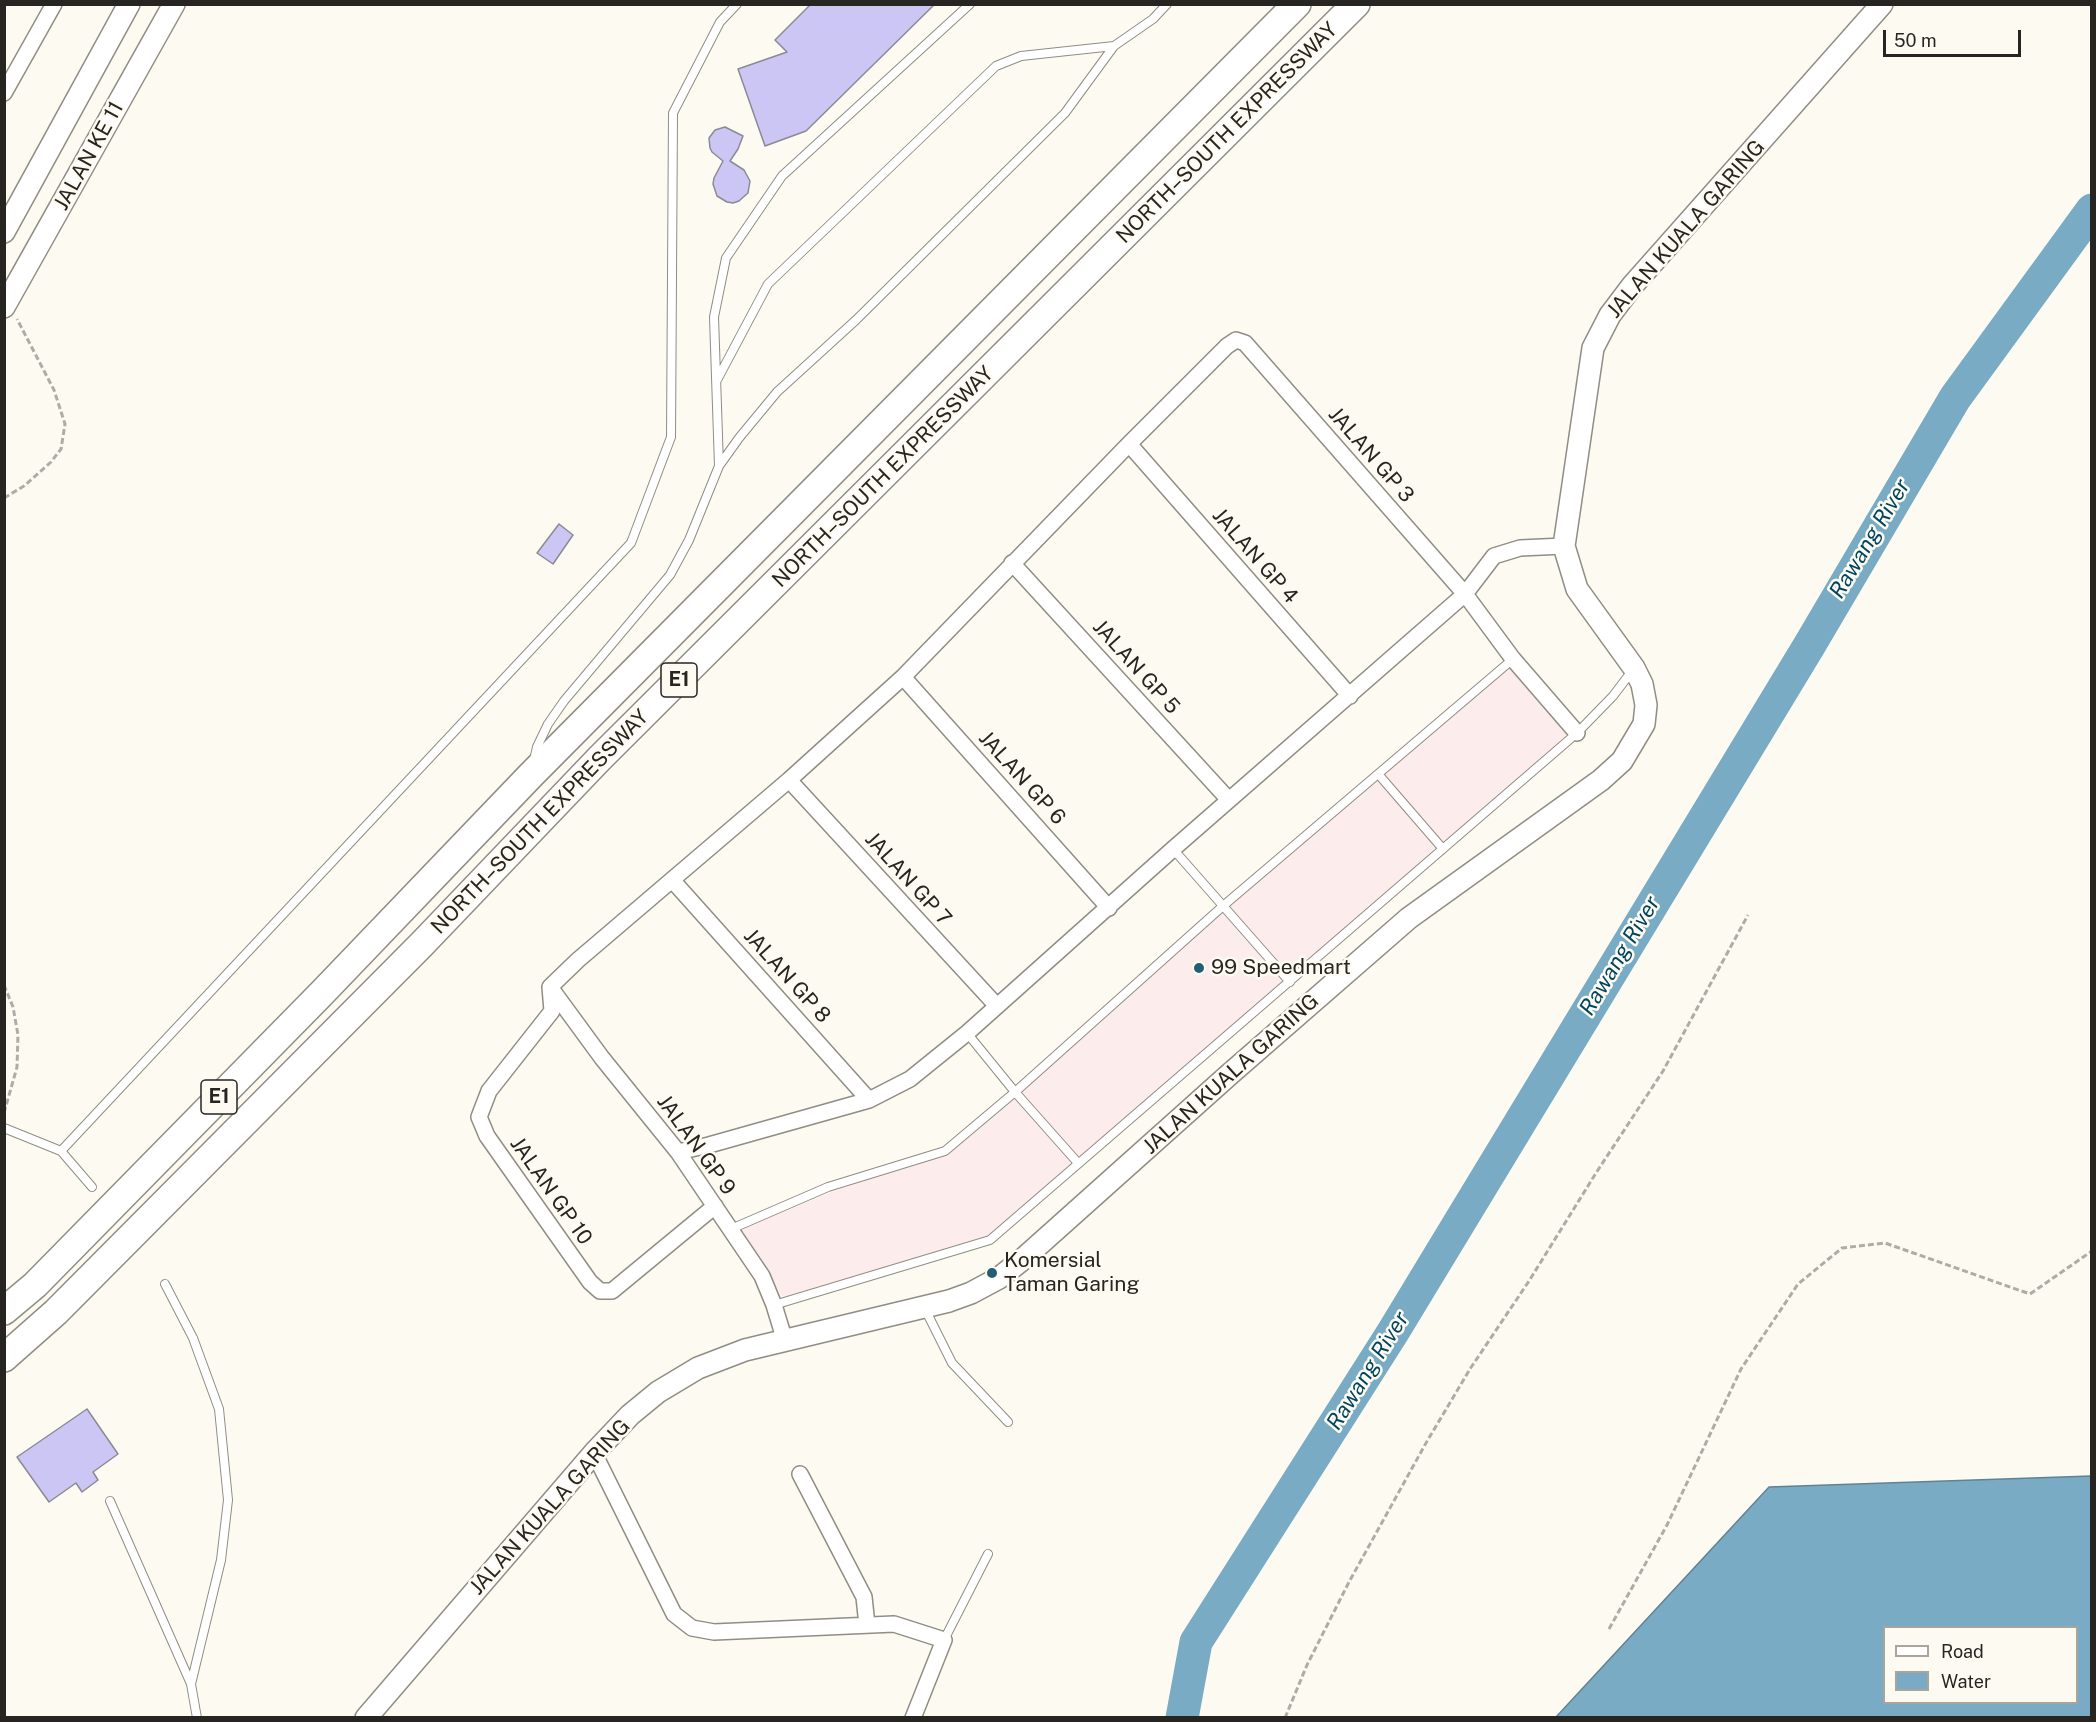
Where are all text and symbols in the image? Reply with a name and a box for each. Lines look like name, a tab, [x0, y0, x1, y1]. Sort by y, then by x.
street label: NORTH–SOUTH EXPRESSWAY	[1111, 17, 1343, 249]
scale bar	[1886, 18, 2024, 56]
text: 50 m	[1894, 30, 1937, 51]
street label: JALAN KE 11	[49, 97, 129, 215]
street label: JALAN KUALA GARING	[1602, 135, 1770, 323]
street label: NORTH–SOUTH EXPRESSWAY	[767, 361, 999, 593]
street label: JALAN GP 3	[1323, 402, 1419, 508]
water label: Rawang River	[1824, 475, 1916, 603]
street label: JALAN GP 4	[1207, 503, 1303, 609]
street label: JALAN GP 5	[1087, 615, 1185, 719]
road number: E1	[661, 663, 697, 697]
street label: NORTH–SOUTH EXPRESSWAY	[426, 704, 654, 940]
street label: JALAN GP 6	[973, 726, 1071, 830]
street label: JALAN GP 7	[859, 827, 957, 931]
water label: Rawang River	[1574, 892, 1666, 1020]
street label: JALAN GP 8	[738, 924, 836, 1028]
place label: 99 Speedmart	[1211, 955, 1351, 981]
marker: 99 Speedmart	[1192, 961, 1206, 975]
street label: JALAN KUALA GARING	[1138, 988, 1324, 1160]
road number: E1	[201, 1080, 237, 1114]
street label: JALAN GP 9	[651, 1090, 741, 1200]
street label: JALAN GP 10	[505, 1132, 597, 1250]
place label: Komersial Taman Garing	[1004, 1248, 1140, 1298]
marker: Komersial Taman Garing	[985, 1266, 999, 1280]
water label: Rawang River	[1321, 1307, 1415, 1435]
street label: JALAN KUALA GARING	[464, 1414, 636, 1600]
legend	[1883, 1626, 2078, 1704]
text: Road	[1941, 1641, 1984, 1662]
text: Water	[1941, 1671, 1991, 1692]

